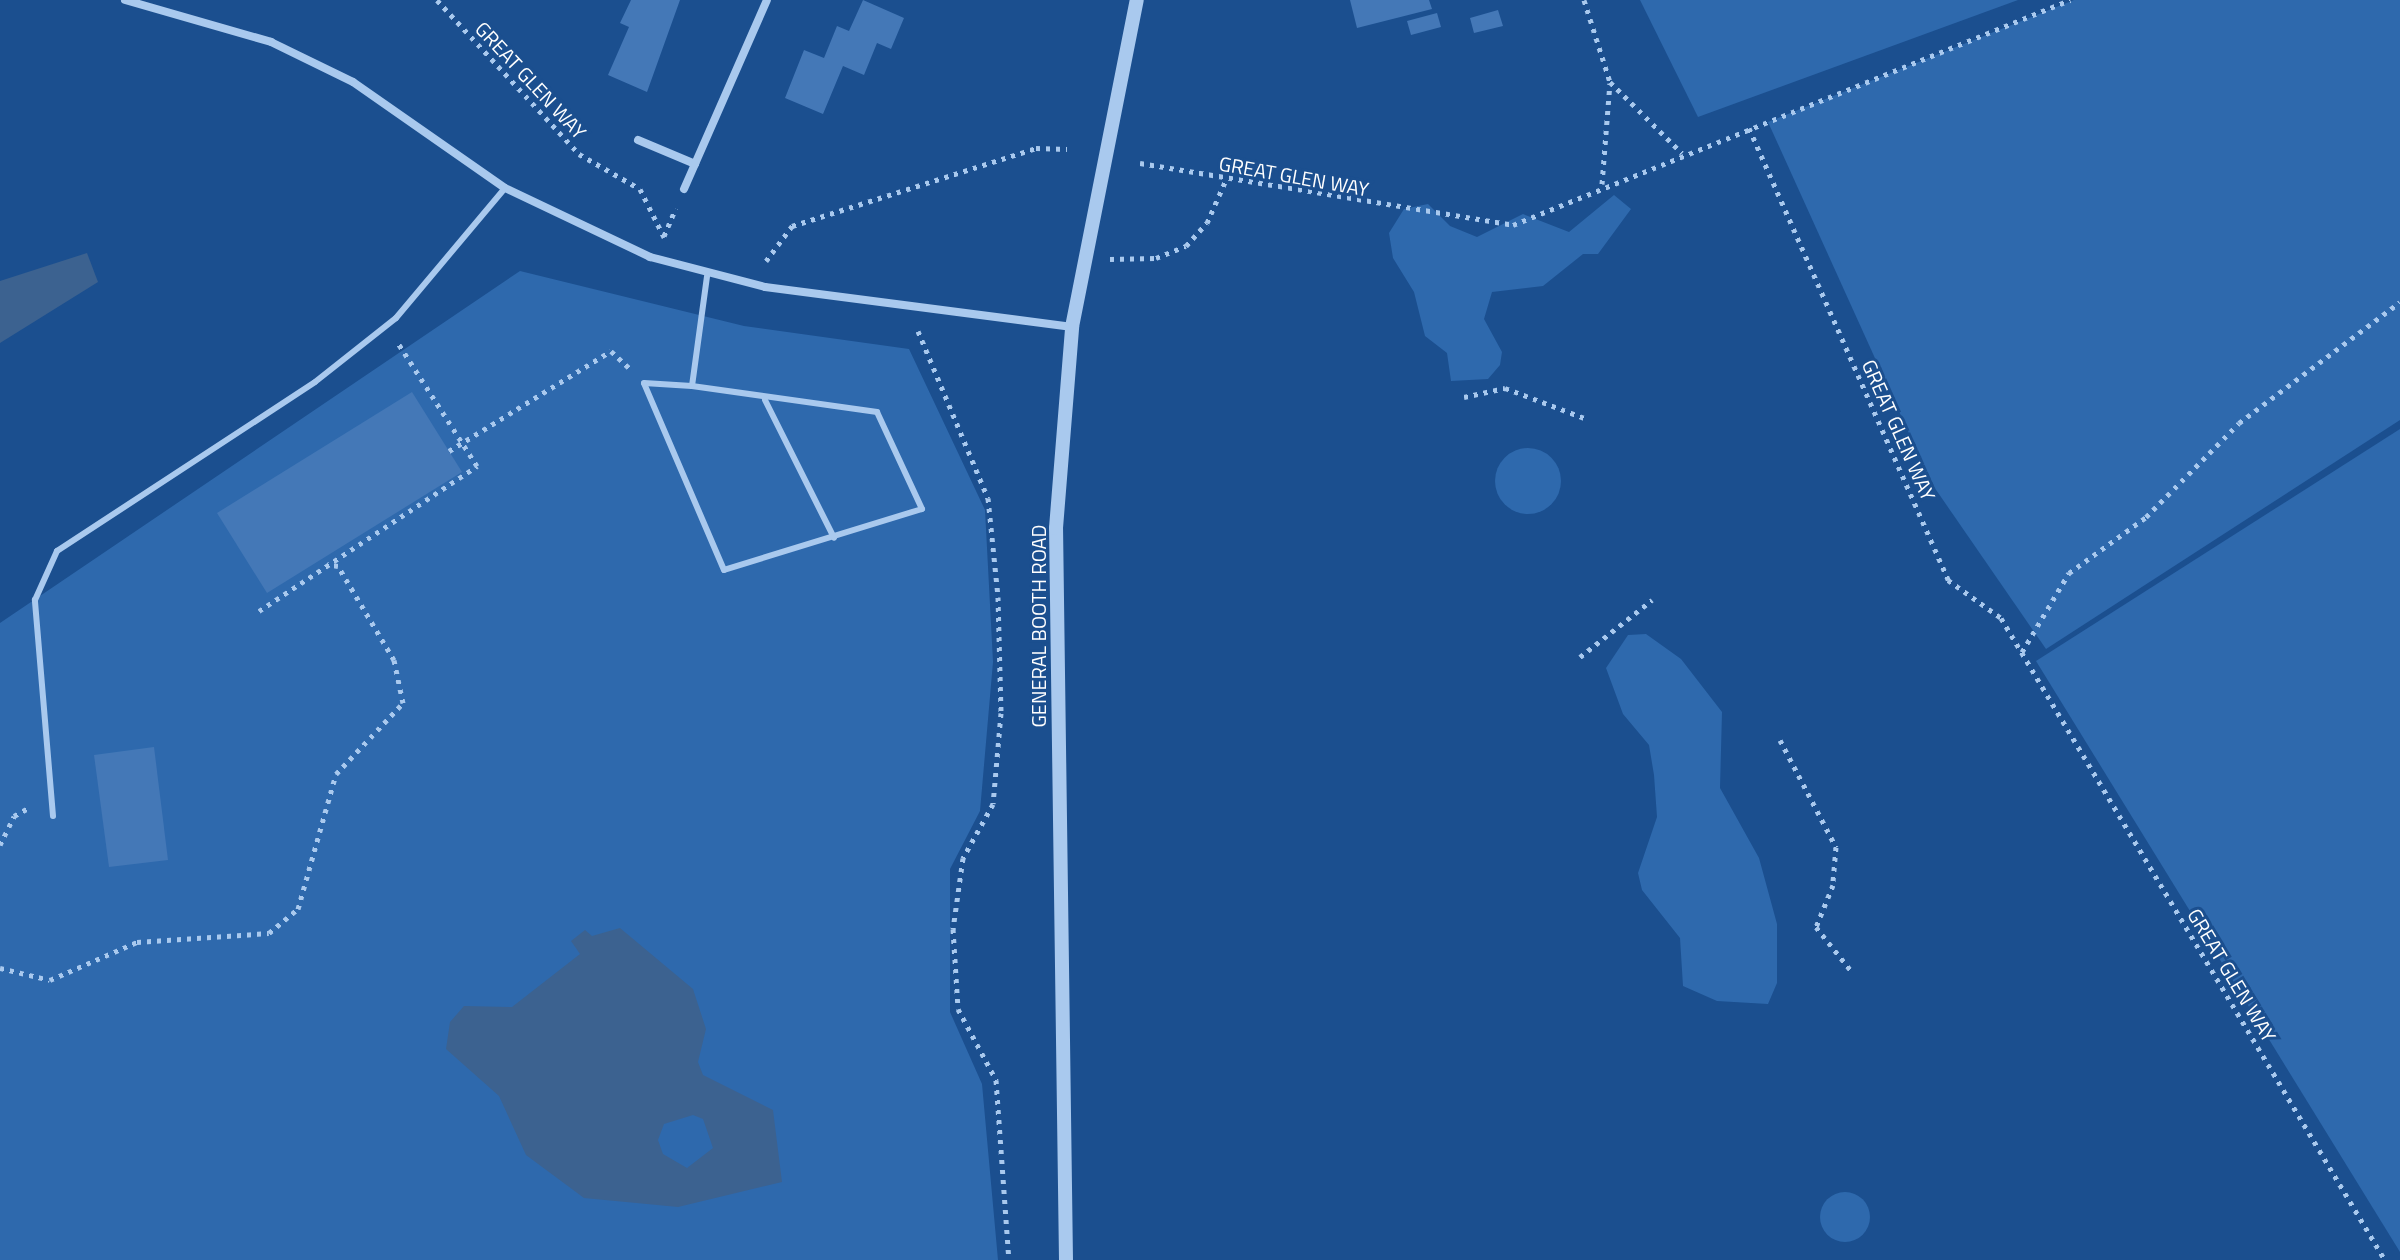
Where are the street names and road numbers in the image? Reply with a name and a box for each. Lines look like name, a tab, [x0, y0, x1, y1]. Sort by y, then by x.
street label: GREAT GLEN WAY	[471, 16, 591, 144]
street label: GREAT GLEN WAY	[1217, 151, 1371, 201]
street label: GREAT GLEN WAY	[1857, 356, 1941, 504]
street label: GENERAL BOOTH ROAD	[1026, 525, 1050, 727]
street label: GREAT GLEN WAY	[2183, 904, 2281, 1046]

